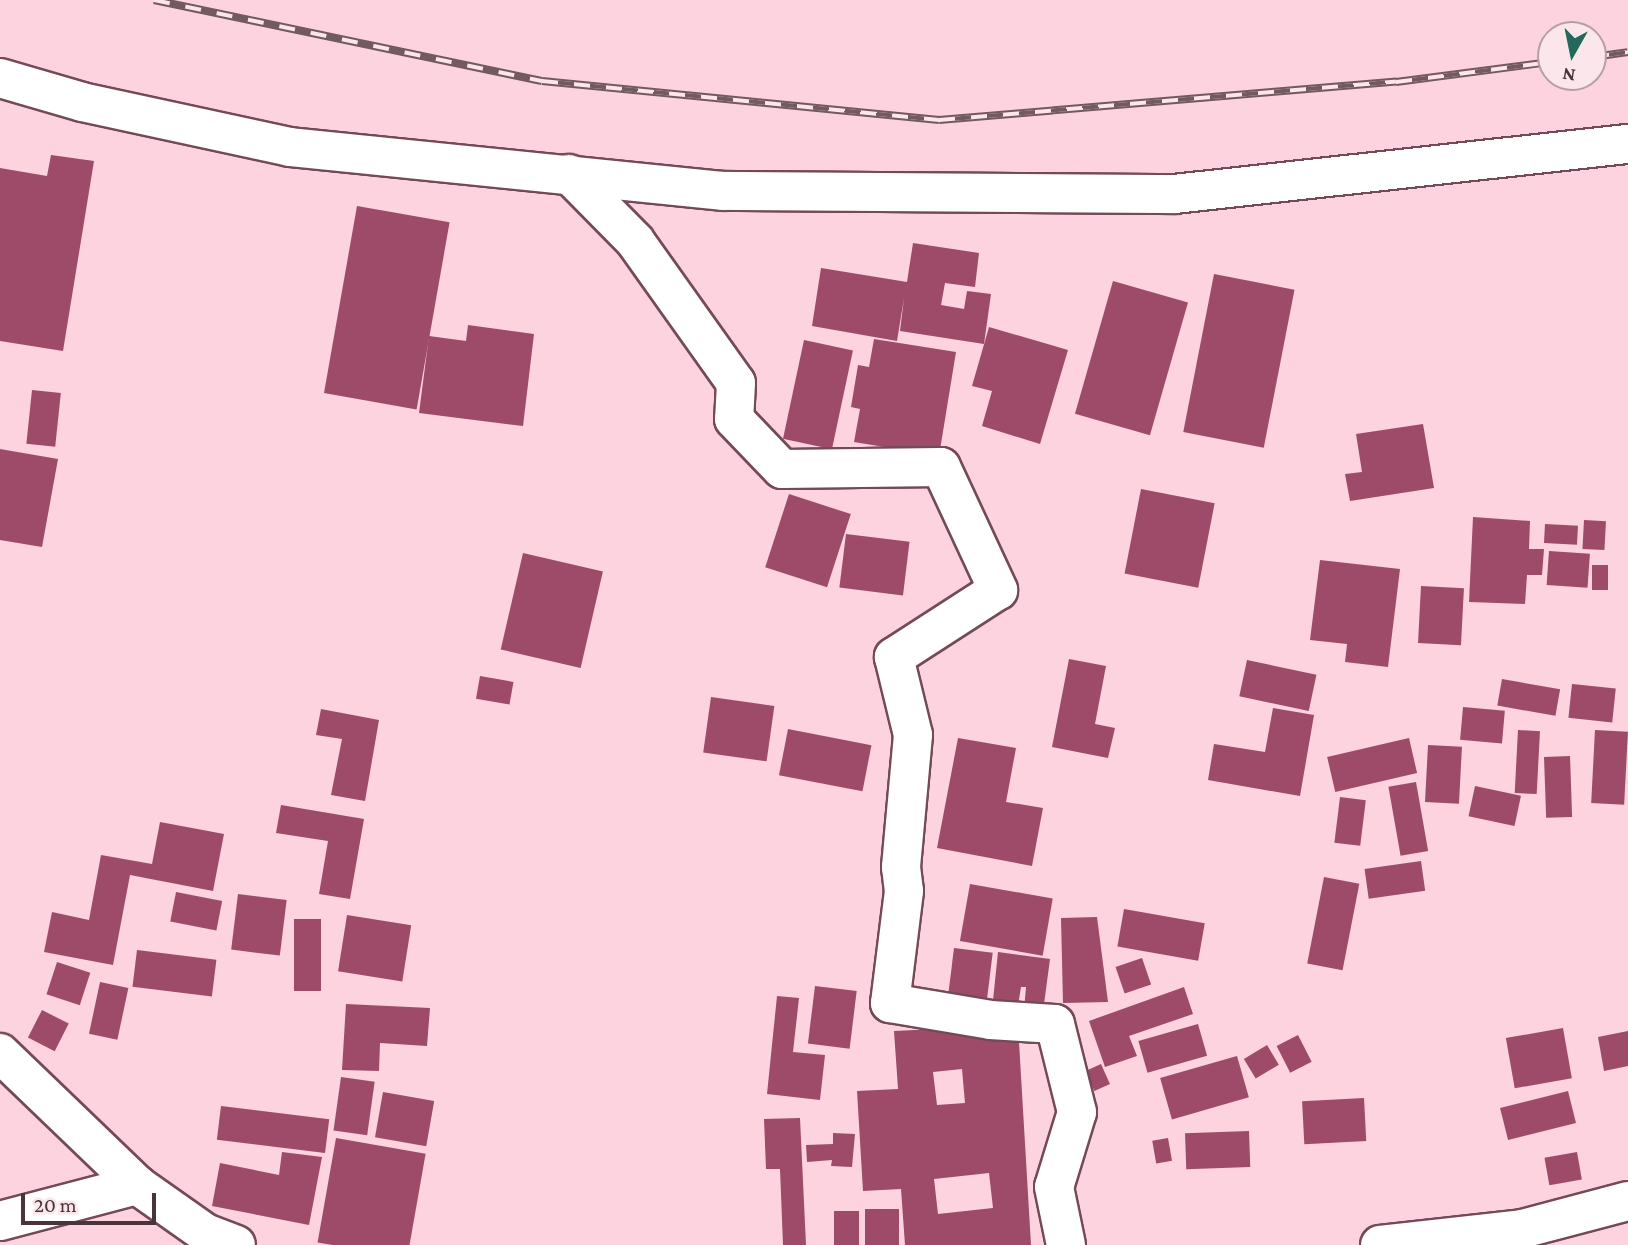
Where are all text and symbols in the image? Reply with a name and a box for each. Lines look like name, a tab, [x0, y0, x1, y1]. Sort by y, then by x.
north arrow	[1537, 21, 1607, 91]
text: N	[1561, 64, 1577, 87]
scale bar	[24, 1178, 159, 1222]
text: 20 m	[34, 1193, 77, 1217]

